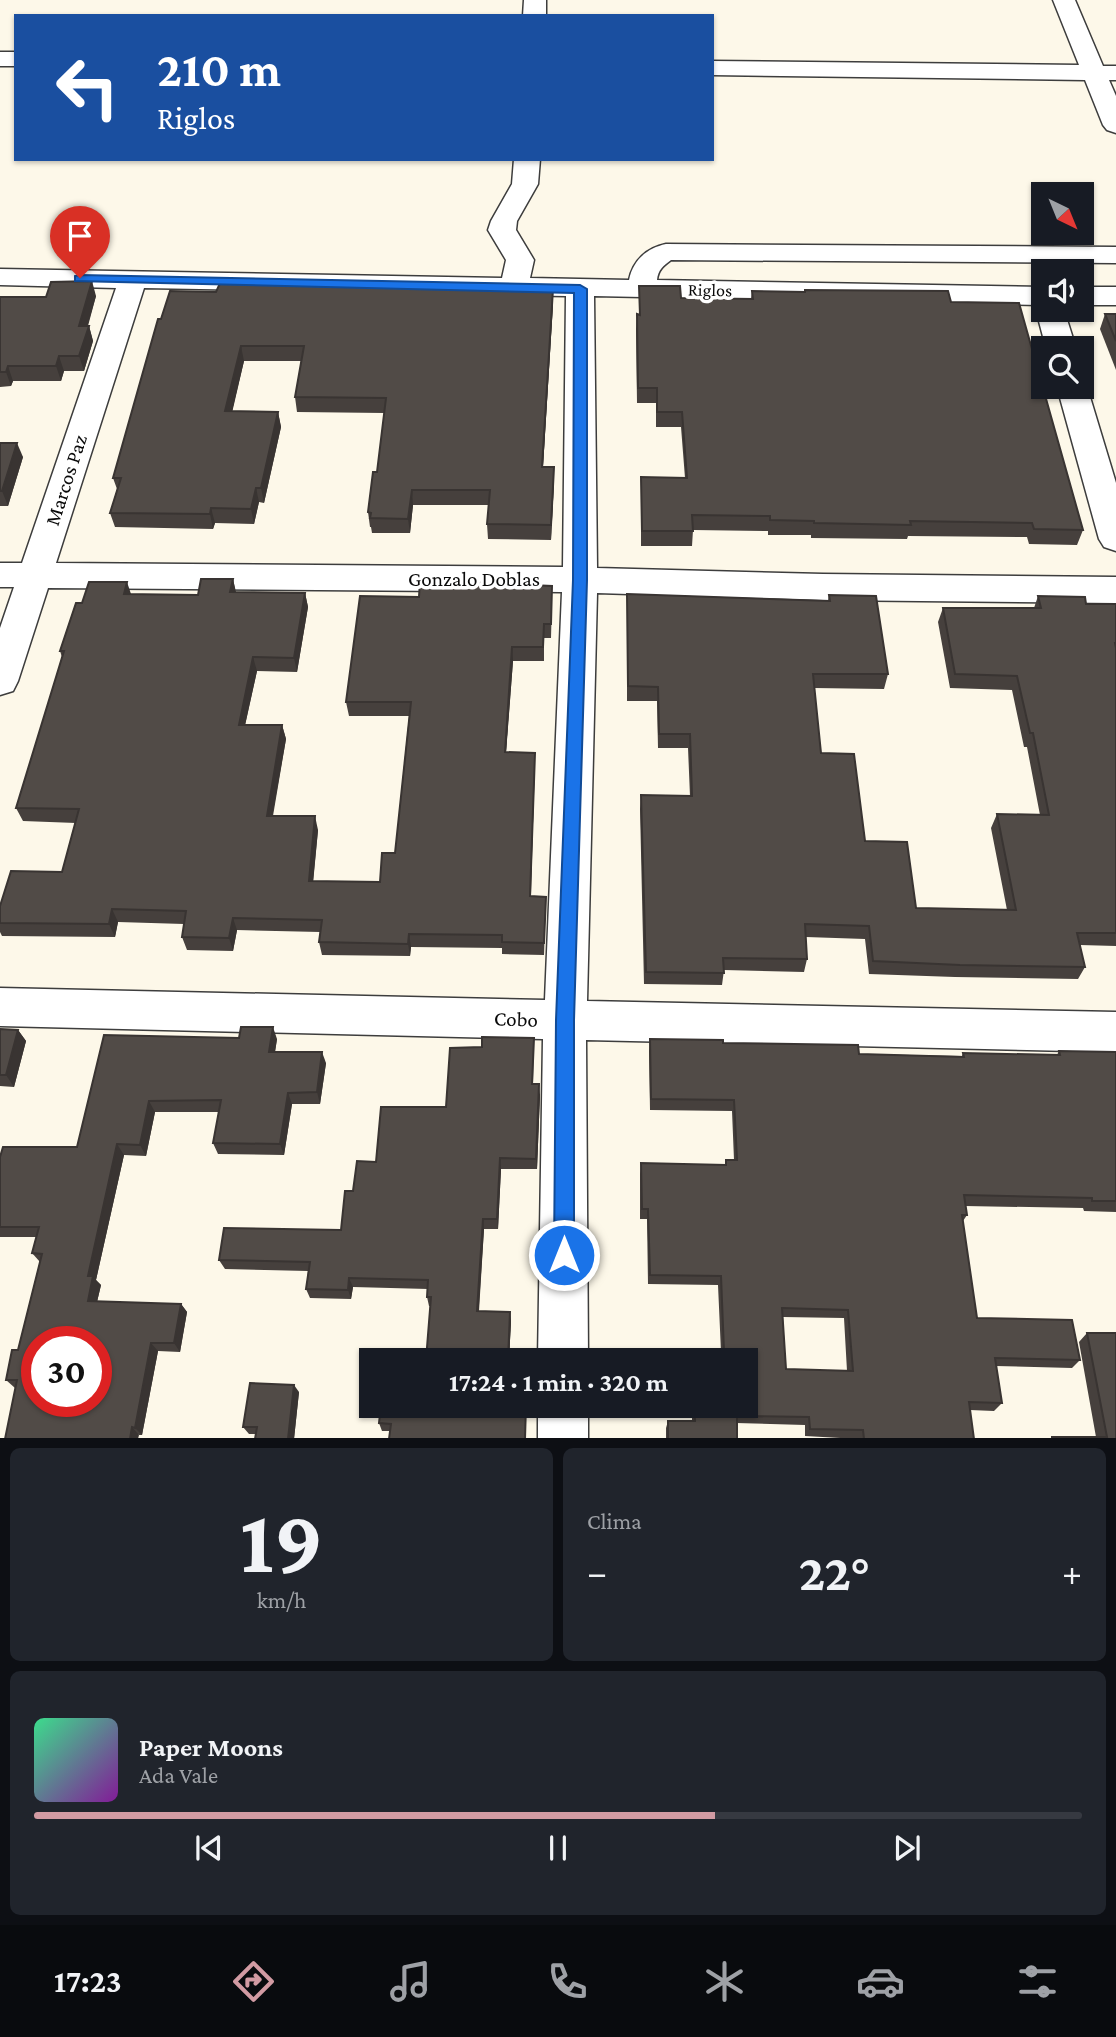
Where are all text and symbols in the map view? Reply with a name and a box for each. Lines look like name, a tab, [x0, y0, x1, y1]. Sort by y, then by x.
icon: left	[42, 42, 133, 133]
text: 210 m	[157, 42, 281, 97]
text: Riglos	[157, 100, 235, 136]
north arrow	[1031, 182, 1094, 245]
map controls	[1031, 182, 1094, 399]
pin	[50, 206, 110, 278]
icon: arrive	[61, 217, 99, 255]
button: sound	[1031, 259, 1094, 322]
street label: Riglos	[688, 280, 732, 300]
button: search	[1031, 336, 1094, 399]
street label: Marcos Paz	[40, 431, 92, 529]
street label: Gonzalo Doblas	[408, 567, 540, 591]
street label: Cobo	[494, 1006, 538, 1032]
position arrow	[527, 1218, 601, 1292]
speed limit sign: 30	[21, 1326, 112, 1417]
text: 17:24 · 1 min · 320 m	[449, 1368, 668, 1397]
text: 19	[240, 1490, 323, 1592]
text: Clima	[587, 1508, 642, 1534]
text: 22°	[799, 1543, 870, 1601]
text: −	[587, 1551, 607, 1593]
text: +	[1062, 1551, 1082, 1593]
text: km/h	[257, 1587, 306, 1613]
text: Paper Moons	[139, 1733, 283, 1762]
text: Ada Vale	[139, 1762, 218, 1788]
icon: previous	[190, 1829, 228, 1867]
icon: pause	[539, 1829, 577, 1867]
icon: next	[888, 1829, 926, 1867]
icon: directions	[229, 1957, 278, 2006]
icon: music	[386, 1957, 435, 2006]
icon: phone	[543, 1957, 592, 2006]
icon: climate	[700, 1957, 749, 2006]
icon: car	[856, 1957, 905, 2006]
icon: filters	[1013, 1957, 1062, 2006]
text: 17:23	[54, 1963, 122, 1999]

